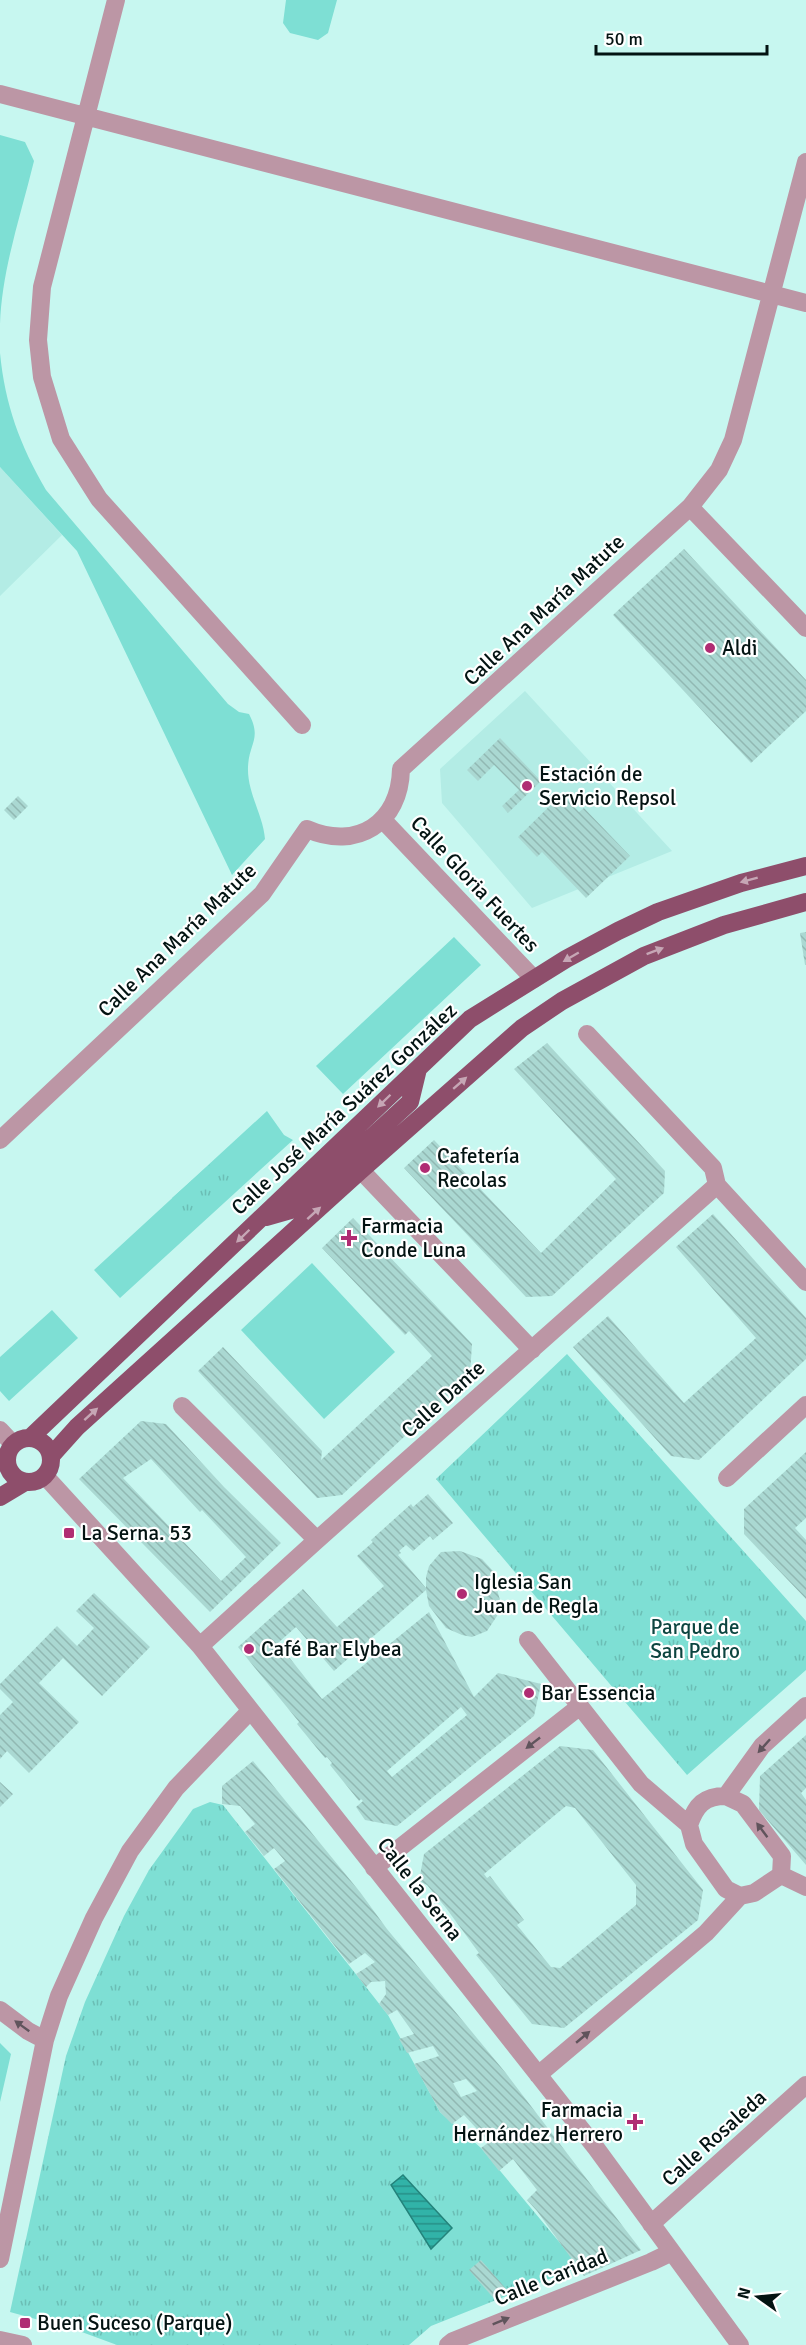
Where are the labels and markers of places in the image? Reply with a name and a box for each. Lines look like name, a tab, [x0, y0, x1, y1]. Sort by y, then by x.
place label: Aldi	[722, 635, 757, 661]
marker: Aldi	[703, 641, 717, 655]
place label: Estación de Servicio Repsol	[539, 761, 676, 811]
marker: Estación de Servicio Repsol	[520, 779, 534, 793]
place label: Cafetería Recolas	[437, 1143, 520, 1193]
marker: Cafetería Recolas	[418, 1161, 432, 1175]
place label: Farmacia Conde Luna	[361, 1213, 466, 1263]
marker: Farmacia Conde Luna	[342, 1231, 356, 1245]
place label: La Serna. 53	[81, 1520, 192, 1546]
marker: La Serna. 53	[62, 1526, 76, 1540]
place label: Iglesia San Juan de Regla	[474, 1569, 599, 1619]
marker: Iglesia San Juan de Regla	[455, 1587, 469, 1601]
place label: Café Bar Elybea	[261, 1636, 402, 1662]
marker: Café Bar Elybea	[242, 1642, 256, 1656]
place label: Bar Essencia	[541, 1680, 655, 1706]
marker: Bar Essencia	[522, 1686, 536, 1700]
place label: Farmacia Hernández Herrero	[453, 2097, 623, 2147]
marker: Farmacia Hernández Herrero	[628, 2115, 642, 2129]
place label: Buen Suceso (Parque)	[37, 2310, 232, 2336]
marker: Buen Suceso (Parque)	[18, 2316, 32, 2330]

